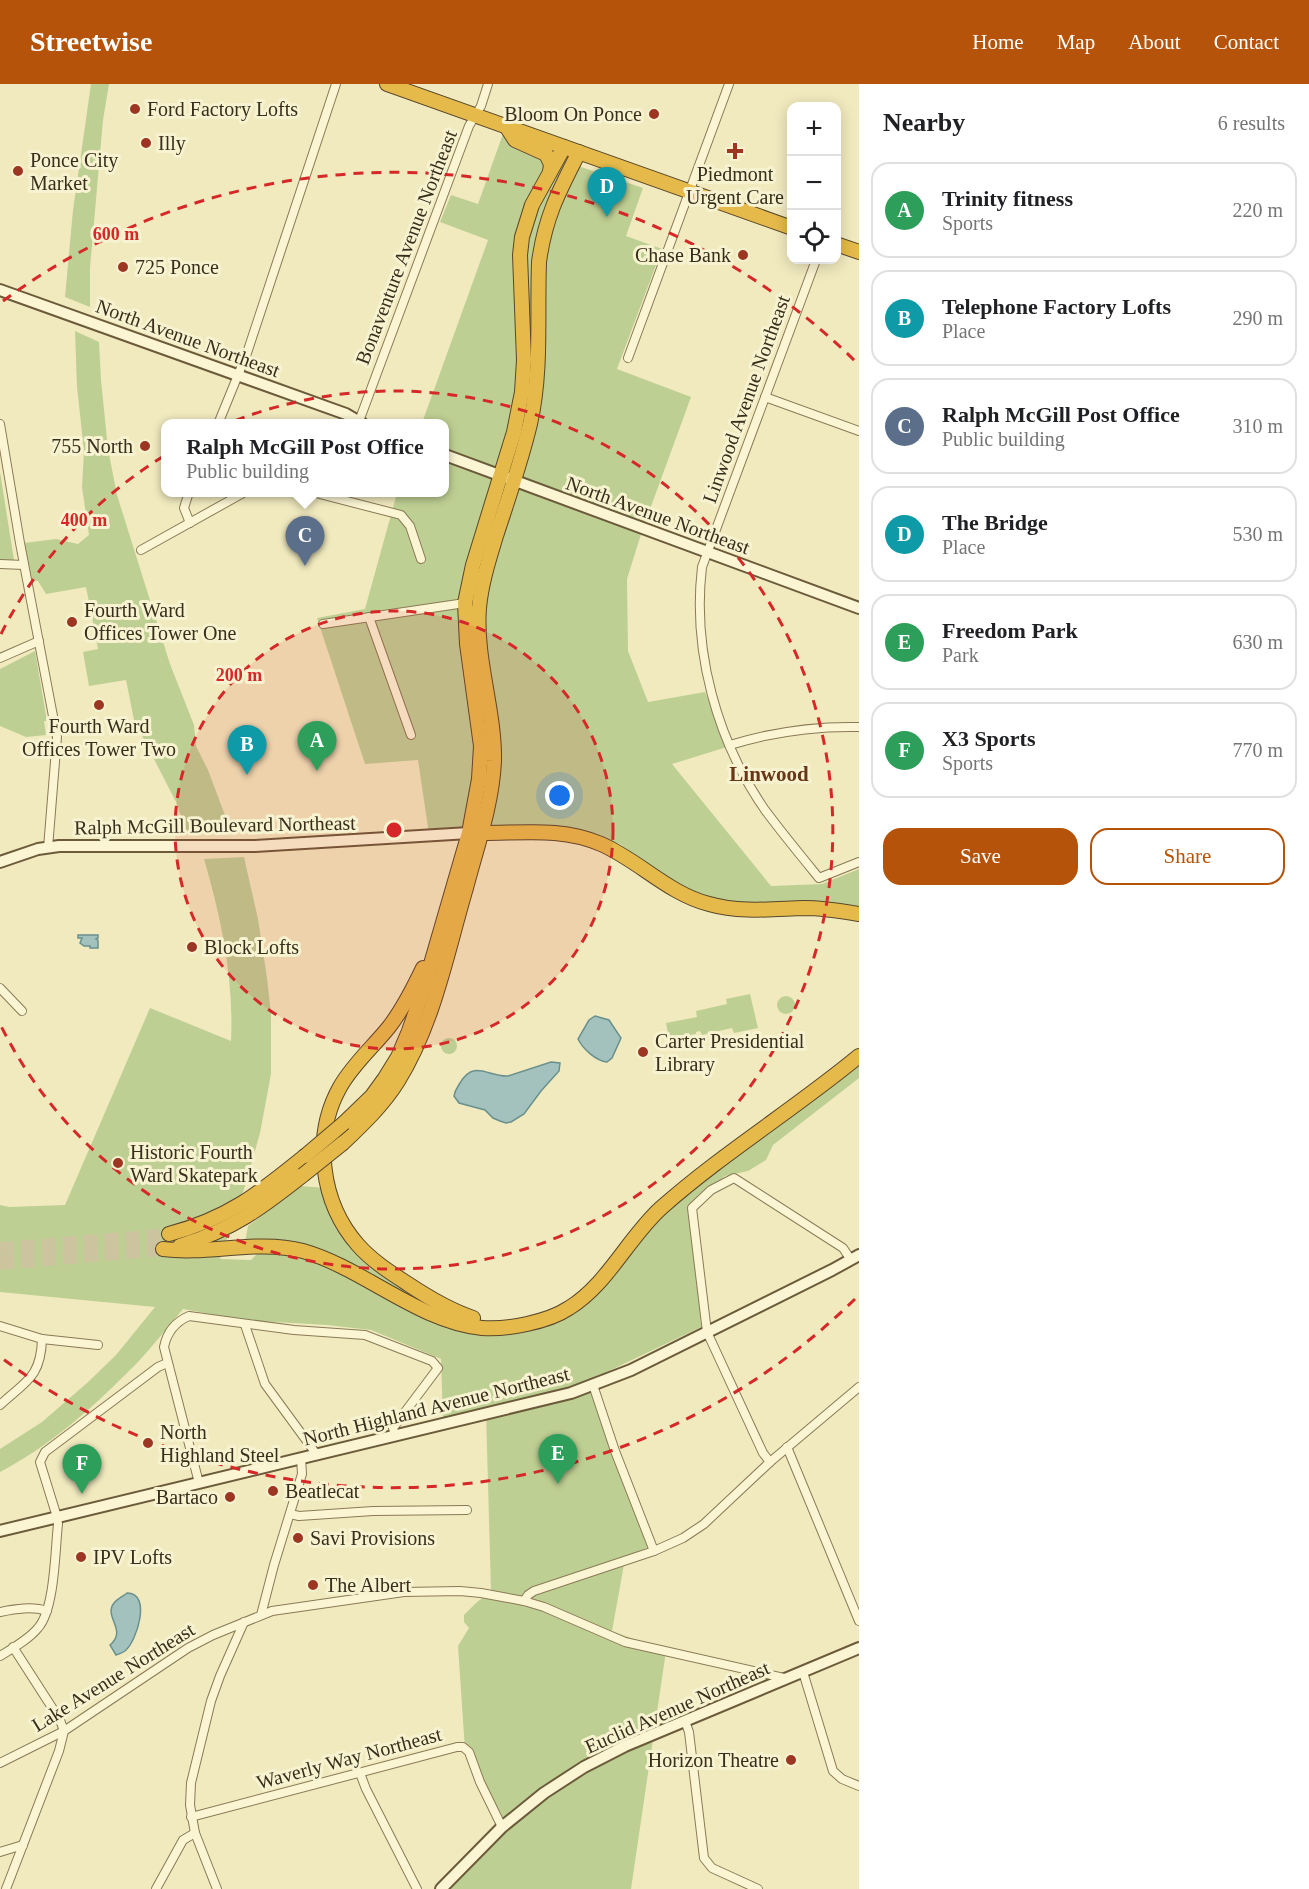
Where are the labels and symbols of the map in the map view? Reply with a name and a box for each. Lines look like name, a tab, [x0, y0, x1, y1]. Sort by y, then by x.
place label: Ford Factory Lofts	[147, 98, 298, 121]
marker: Ford Factory Lofts	[128, 102, 142, 116]
place label: Bloom On Ponce	[504, 103, 642, 125]
marker: Bloom On Ponce	[647, 107, 661, 121]
street label: Bonaventure Avenue Northeast	[351, 126, 461, 367]
place label: Illy	[158, 132, 186, 155]
marker: Illy	[139, 136, 153, 150]
marker: Piedmont Urgent Care	[726, 142, 744, 160]
place label: Ponce City Market	[30, 149, 118, 194]
place label: Piedmont Urgent Care	[686, 163, 784, 209]
marker: Ponce City Market	[11, 164, 25, 178]
pin: D	[588, 168, 626, 217]
text: 600 m	[93, 224, 139, 244]
place label: Chase Bank	[635, 244, 731, 266]
marker: Chase Bank	[736, 248, 750, 262]
place label: 725 Ponce	[135, 256, 219, 278]
marker: 725 Ponce	[116, 260, 130, 274]
street label: Linwood Avenue Northeast	[698, 292, 794, 506]
street label: North Avenue Northeast	[93, 294, 283, 382]
place label: 755 North	[51, 435, 133, 457]
marker: 755 North	[138, 439, 152, 453]
street label: North Avenue Northeast	[563, 471, 753, 559]
text: 400 m	[61, 510, 107, 530]
pin: C	[286, 516, 324, 566]
place label: Fourth Ward Offices Tower One	[84, 599, 236, 644]
marker: Fourth Ward Offices Tower One	[65, 615, 79, 629]
text: 200 m	[216, 665, 262, 685]
marker: Fourth Ward Offices Tower Two	[92, 698, 106, 712]
place label: Fourth Ward Offices Tower Two	[22, 715, 176, 760]
pin: A	[298, 722, 336, 771]
pin: B	[228, 726, 266, 775]
district label: Linwood	[729, 762, 809, 786]
your location	[545, 781, 574, 810]
street label: Ralph McGill Boulevard Northeast	[74, 812, 356, 839]
centre of rings	[384, 820, 404, 840]
place label: Block Lofts	[204, 936, 299, 958]
marker: Block Lofts	[185, 940, 199, 954]
place label: Carter Presidential Library	[655, 1030, 805, 1076]
marker: Carter Presidential Library	[636, 1045, 650, 1059]
place label: Historic Fourth Ward Skatepark	[130, 1141, 258, 1187]
marker: Historic Fourth Ward Skatepark	[111, 1156, 125, 1170]
street label: North Highland Avenue Northeast	[301, 1362, 572, 1451]
place label: North Highland Steel	[160, 1421, 280, 1467]
pin: E	[538, 1434, 578, 1484]
marker: North Highland Steel	[141, 1436, 155, 1450]
pin: F	[62, 1444, 101, 1494]
place label: Beatlecat	[285, 1480, 360, 1502]
marker: Beatlecat	[266, 1484, 280, 1498]
place label: Bartaco	[156, 1486, 218, 1508]
marker: Bartaco	[223, 1490, 237, 1504]
place label: Savi Provisions	[310, 1527, 435, 1549]
marker: Savi Provisions	[291, 1531, 305, 1545]
place label: IPV Lofts	[93, 1546, 172, 1568]
marker: IPV Lofts	[74, 1550, 88, 1564]
place label: The Albert	[325, 1574, 412, 1596]
marker: The Albert	[306, 1578, 320, 1592]
street label: Lake Avenue Northeast	[28, 1618, 199, 1736]
street label: Euclid Avenue Northeast	[581, 1656, 773, 1758]
street label: Waverly Way Northeast	[254, 1723, 445, 1794]
place label: Horizon Theatre	[648, 1749, 779, 1771]
marker: Horizon Theatre	[784, 1753, 798, 1767]

